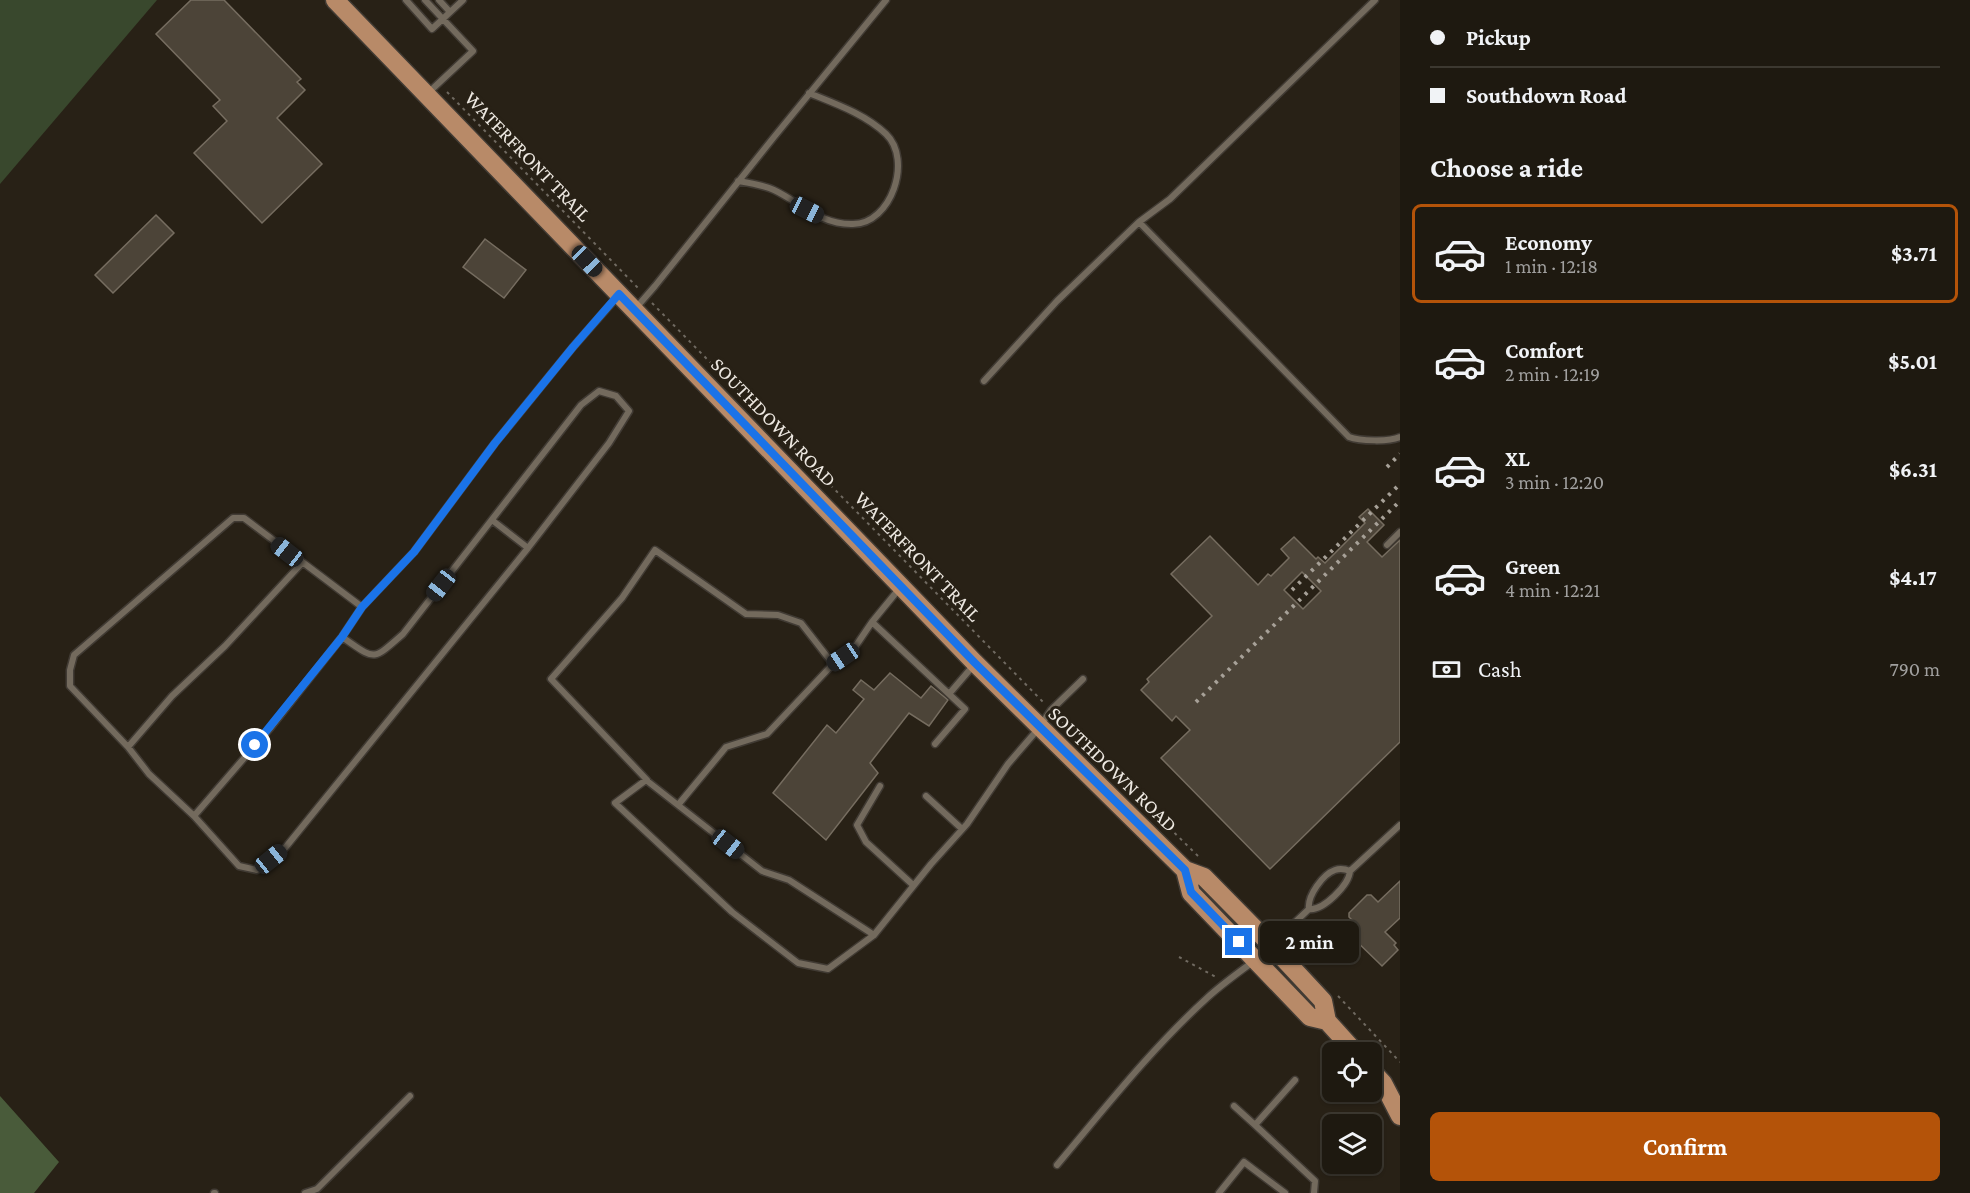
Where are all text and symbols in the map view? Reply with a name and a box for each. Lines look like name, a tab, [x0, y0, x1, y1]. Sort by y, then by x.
text: Pickup	[1466, 25, 1531, 50]
text: Southdown Road	[1466, 83, 1627, 108]
street label: WATERFRONT TRAIL	[460, 87, 596, 225]
text: Choose a ride	[1430, 153, 1583, 183]
car	[787, 194, 827, 226]
icon: car	[1433, 227, 1487, 281]
text: Economy	[1505, 230, 1592, 255]
text: $3.71	[1891, 241, 1937, 266]
car	[568, 242, 606, 280]
text: 1 min · 12:18	[1505, 255, 1598, 277]
icon: car	[1433, 335, 1487, 389]
text: Comfort	[1505, 338, 1583, 363]
text: $5.01	[1888, 349, 1937, 374]
street label: SOUTHDOWN ROAD	[707, 353, 841, 491]
text: 2 min · 12:19	[1505, 363, 1600, 385]
icon: car	[1433, 443, 1487, 497]
text: XL	[1505, 446, 1530, 471]
text: $6.31	[1889, 457, 1937, 482]
text: 3 min · 12:20	[1505, 471, 1604, 493]
street label: WATERFRONT TRAIL	[850, 487, 986, 625]
car	[267, 534, 307, 570]
icon: car	[1433, 551, 1487, 605]
text: Green	[1505, 554, 1561, 579]
car	[423, 565, 459, 605]
text: $4.17	[1889, 565, 1937, 590]
text: 4 min · 12:21	[1505, 579, 1600, 601]
car	[823, 639, 863, 675]
icon: cash	[1430, 653, 1463, 686]
text: Cash	[1478, 657, 1522, 682]
text: 790 m	[1889, 658, 1940, 680]
street label: SOUTHDOWN ROAD	[1044, 702, 1182, 836]
route start	[241, 731, 268, 758]
car	[708, 826, 748, 862]
car	[251, 841, 291, 877]
callout: 2 min	[1260, 921, 1359, 963]
route end	[1225, 928, 1252, 955]
text: 2 min	[1285, 931, 1334, 953]
map controls	[1322, 1042, 1382, 1174]
button: locate	[1322, 1042, 1382, 1102]
button: Confirm	[1430, 1112, 1940, 1181]
button: layers	[1322, 1114, 1382, 1174]

